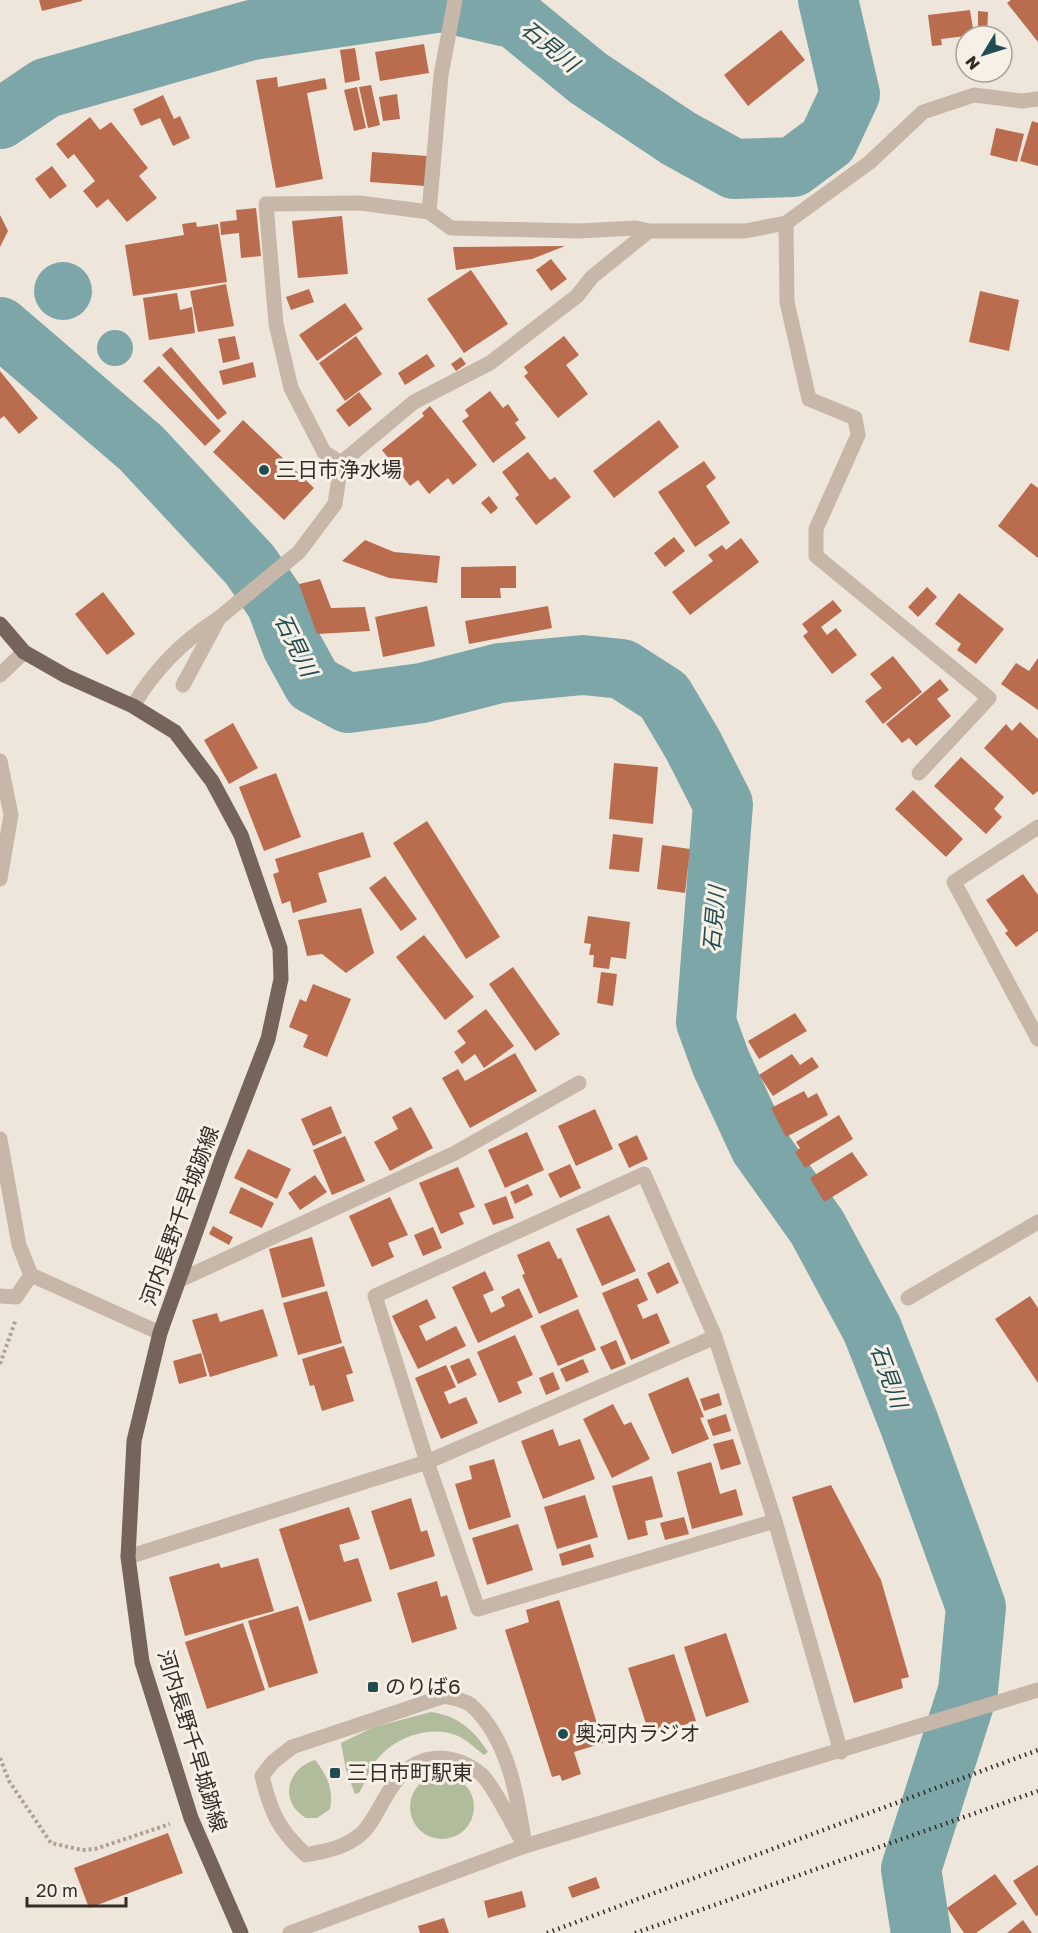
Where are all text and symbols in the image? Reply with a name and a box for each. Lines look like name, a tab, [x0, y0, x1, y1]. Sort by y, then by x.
water label: 石見川	[516, 14, 586, 78]
north arrow	[954, 24, 1014, 84]
text: N	[961, 52, 984, 74]
place label: 三日市浄水場	[276, 456, 402, 482]
marker: 三日市浄水場	[257, 463, 271, 477]
water label: 石見川	[270, 609, 324, 682]
water label: 石見川	[697, 883, 730, 953]
street label: 河内長野千早城跡線	[135, 1122, 224, 1309]
water label: 石見川	[865, 1340, 914, 1413]
street label: 河内長野千早城跡線	[153, 1647, 233, 1835]
place label: のりば6	[385, 1673, 461, 1699]
marker: のりば6	[366, 1680, 380, 1694]
place label: 奥河内ラジオ	[575, 1720, 701, 1746]
marker: 奥河内ラジオ	[556, 1727, 570, 1741]
place label: 三日市町駅東	[347, 1759, 473, 1785]
marker: 三日市町駅東	[328, 1766, 342, 1780]
scale bar	[27, 1870, 126, 1908]
text: 20 m	[36, 1879, 78, 1901]

